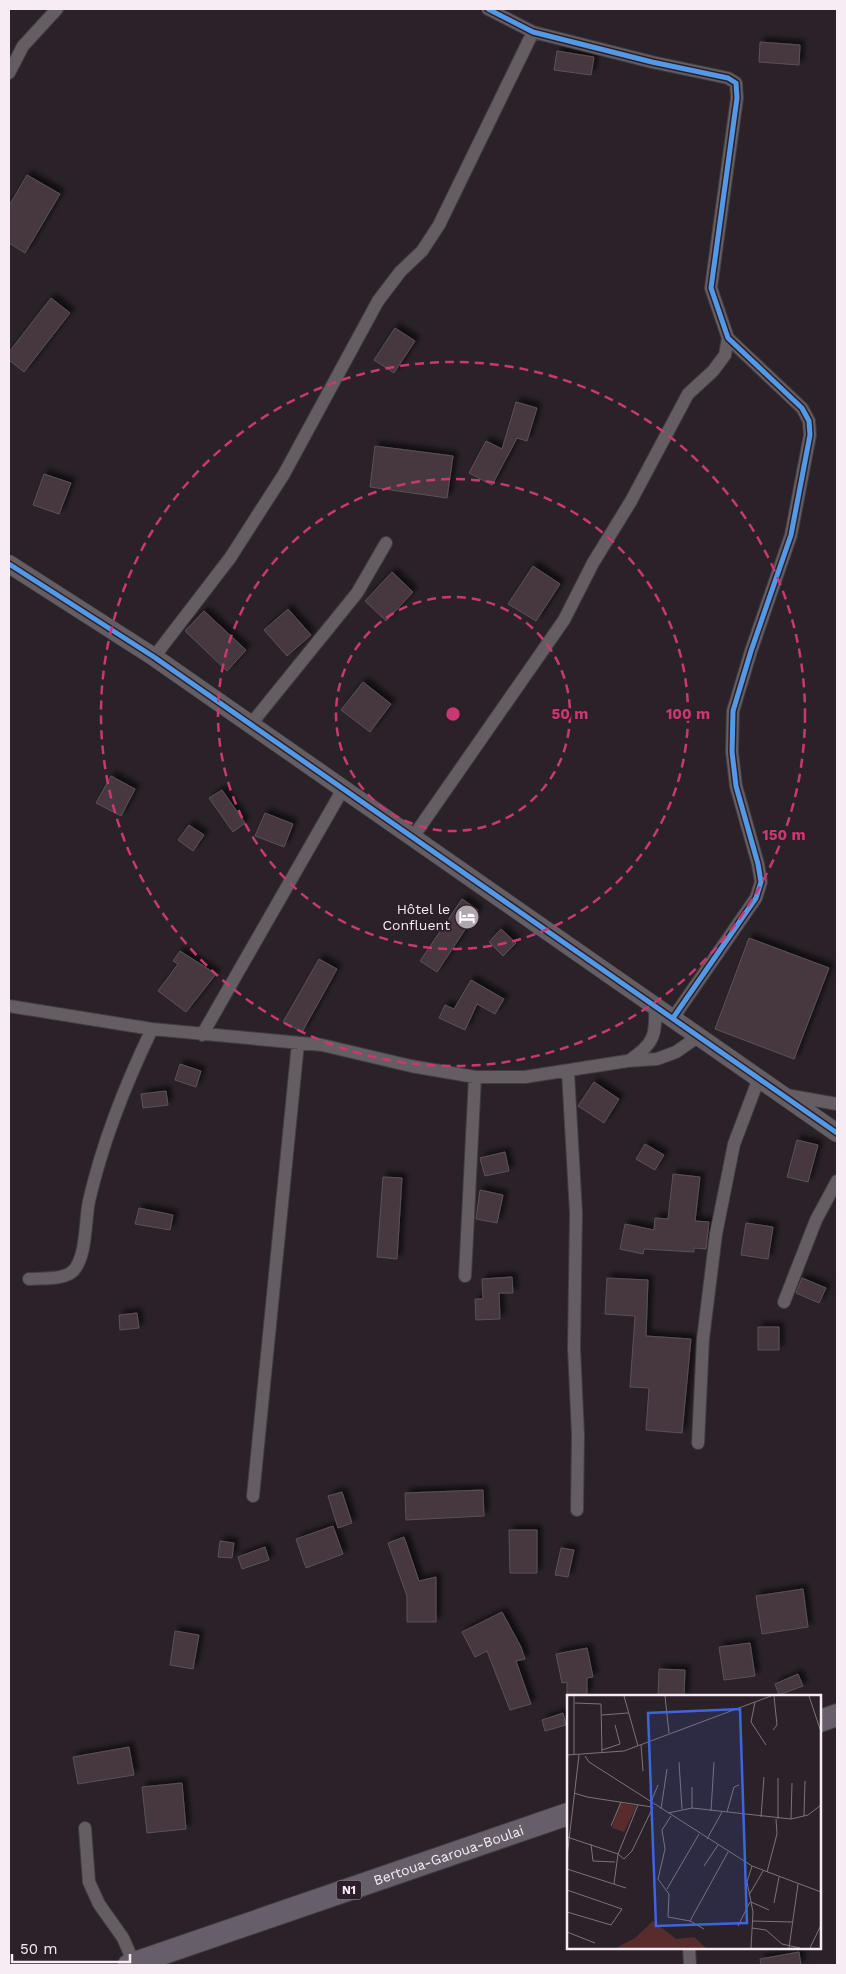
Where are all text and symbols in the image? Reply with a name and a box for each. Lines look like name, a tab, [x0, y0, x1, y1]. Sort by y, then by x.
centre of rings	[444, 705, 462, 723]
text: 50 m	[552, 705, 588, 723]
text: 100 m	[666, 705, 710, 723]
text: 150 m	[762, 826, 806, 844]
place label: Hôtel le Confluent	[382, 901, 450, 933]
hotel icon: Hôtel le Confluent	[454, 904, 480, 930]
inset map	[567, 1695, 821, 1949]
street label: Bertoua-Garoua-Boulai	[371, 1822, 526, 1888]
road number: N1	[336, 1880, 362, 1900]
scale bar	[12, 1932, 130, 1964]
text: 50 m	[20, 1940, 57, 1958]

